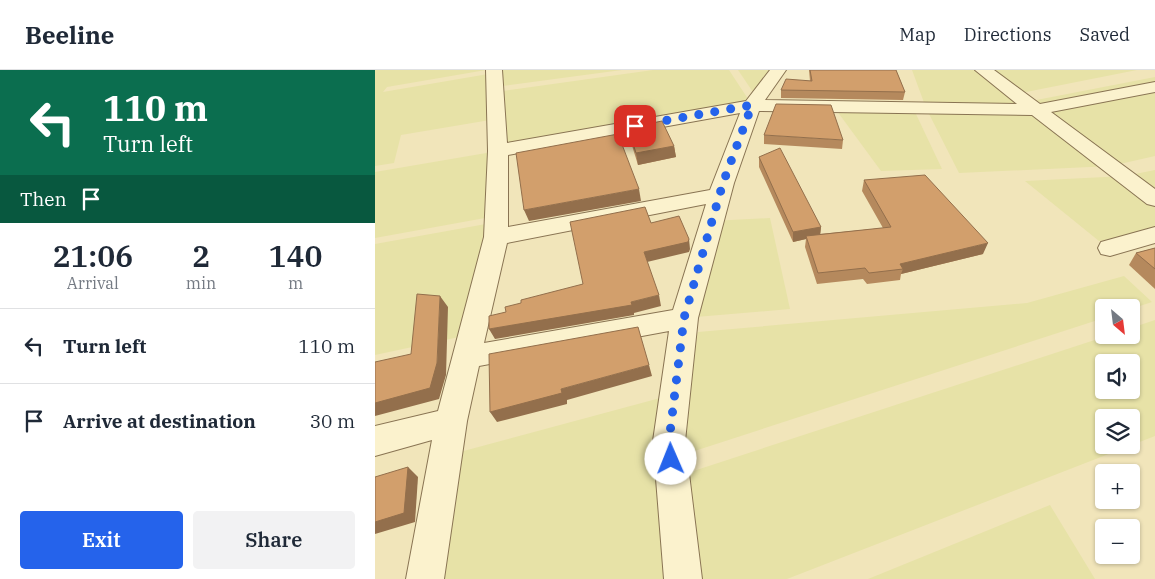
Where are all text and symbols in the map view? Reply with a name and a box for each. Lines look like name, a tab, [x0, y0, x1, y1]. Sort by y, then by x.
text: Beeline	[25, 19, 114, 51]
text: Map	[899, 23, 936, 46]
text: Directions	[964, 23, 1052, 46]
text: Saved	[1080, 23, 1130, 46]
text: 110 m	[103, 85, 208, 131]
icon: left	[20, 90, 85, 155]
pin	[614, 105, 656, 147]
icon: arrive	[621, 112, 649, 140]
text: Turn left	[103, 129, 193, 158]
icon: arrive	[77, 185, 105, 213]
text: Then	[20, 187, 67, 211]
text: 21:06	[52, 236, 133, 275]
text: 2	[192, 236, 210, 275]
text: 140	[269, 236, 323, 275]
text: Arrival	[67, 273, 119, 293]
text: min	[186, 273, 216, 293]
text: m	[288, 273, 303, 293]
north arrow	[1095, 299, 1140, 344]
map controls	[1095, 299, 1140, 564]
icon: left	[20, 332, 48, 360]
text: Turn left	[63, 334, 146, 358]
text: 110 m	[298, 334, 355, 358]
button: sound	[1095, 354, 1140, 399]
icon: arrive	[20, 407, 48, 435]
text: Arrive at destination	[63, 409, 256, 433]
text: 30 m	[310, 409, 355, 433]
button: layers	[1095, 409, 1140, 454]
position arrow	[644, 432, 696, 484]
button: +	[1095, 464, 1140, 509]
button: Exit	[20, 511, 183, 569]
button: Share	[193, 511, 355, 569]
button: −	[1095, 519, 1140, 564]

